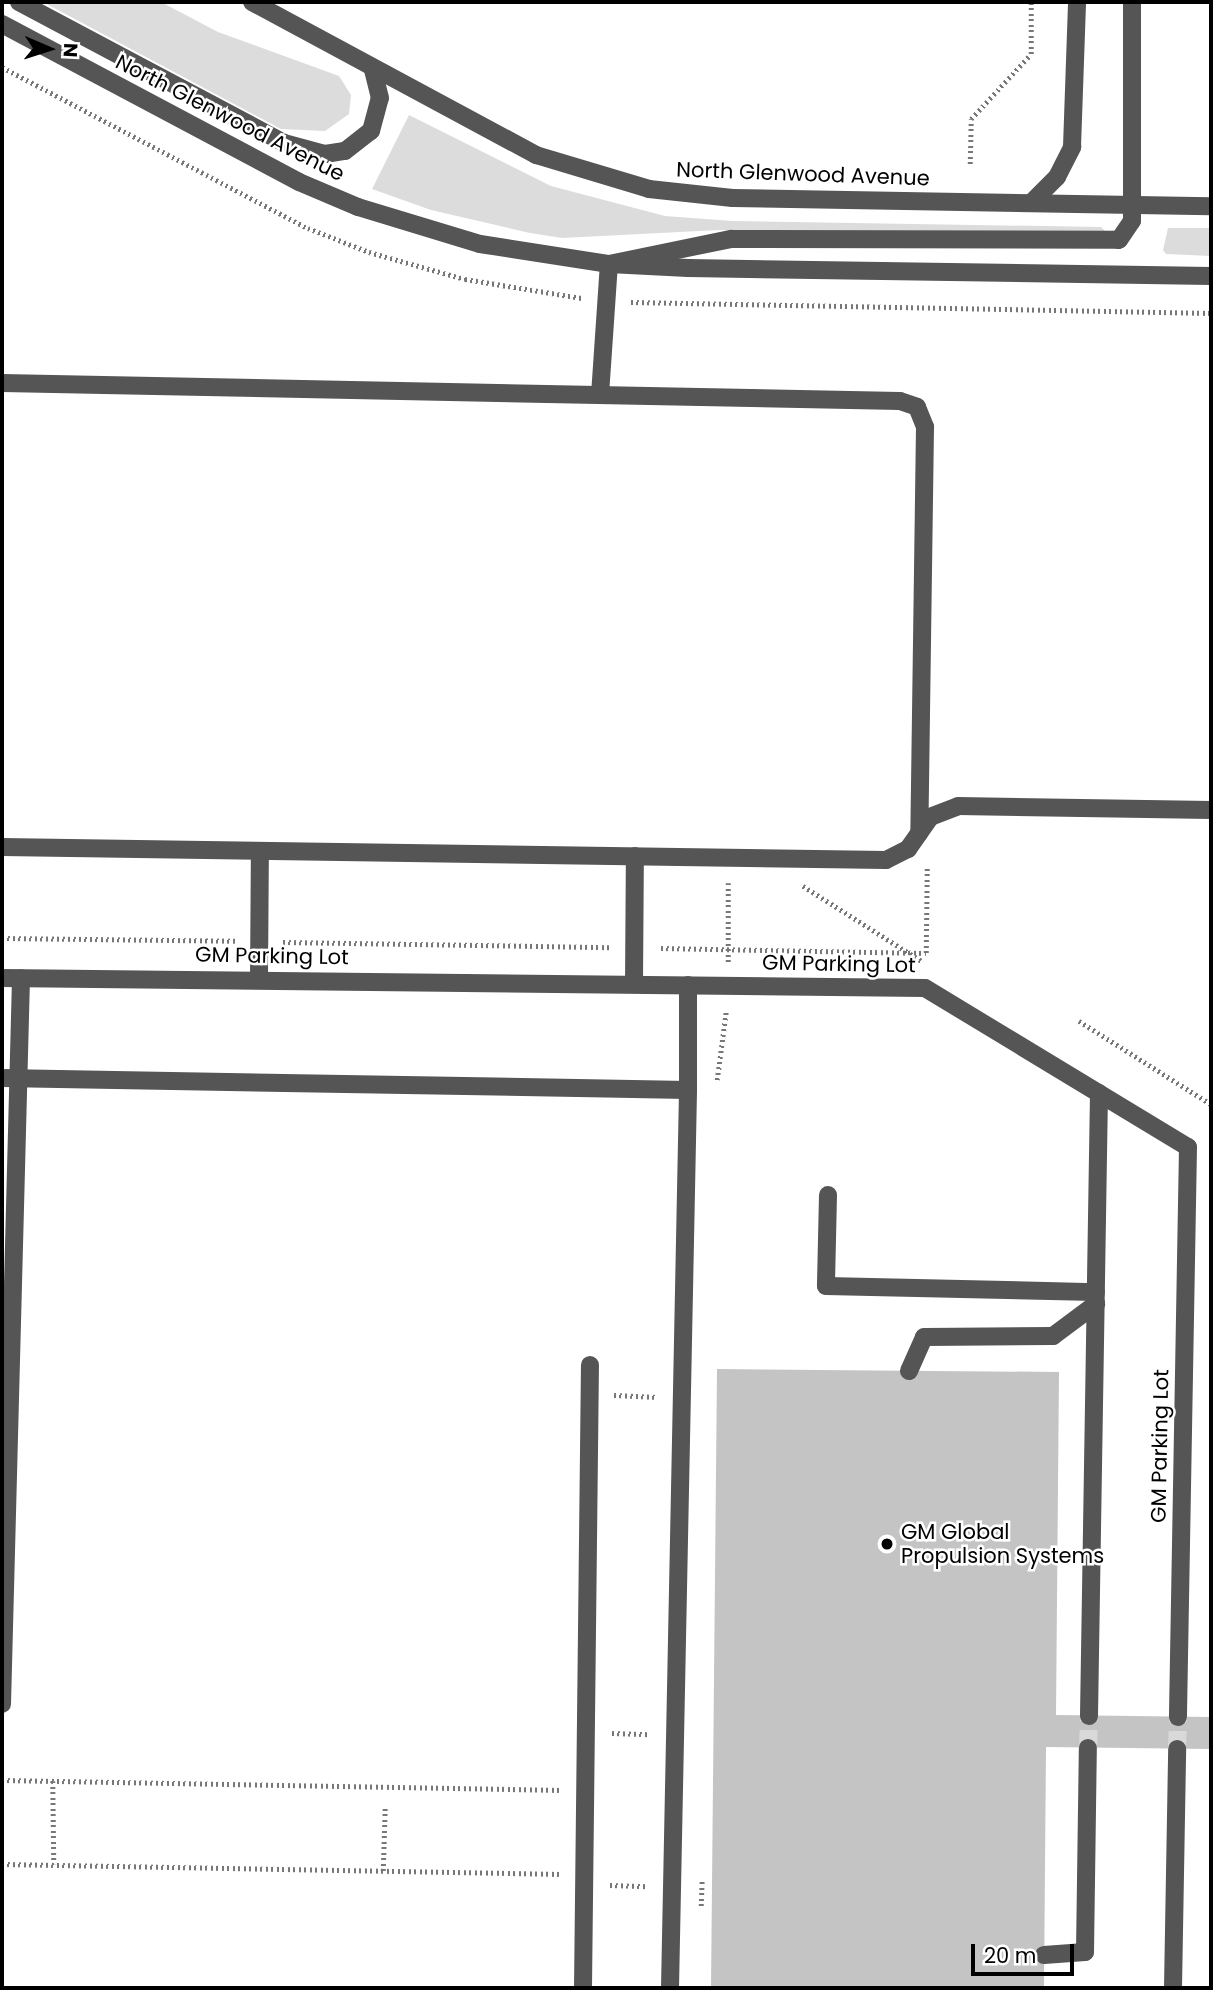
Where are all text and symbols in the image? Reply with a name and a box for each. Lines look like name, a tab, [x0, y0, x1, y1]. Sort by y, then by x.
north arrow	[14, 14, 84, 84]
text: N	[57, 42, 84, 58]
street label: North Glenwood Avenue	[111, 49, 349, 187]
street label: North Glenwood Avenue	[676, 157, 930, 191]
street label: GM Parking Lot	[195, 942, 349, 970]
street label: GM Parking Lot	[762, 950, 916, 978]
street label: GM Parking Lot	[1146, 1369, 1174, 1523]
place label: GM Global Propulsion Systems	[901, 1519, 1104, 1569]
marker: GM Global Propulsion Systems	[879, 1536, 895, 1552]
scale bar	[975, 1930, 1078, 1974]
text: 20 m	[984, 1941, 1037, 1970]

